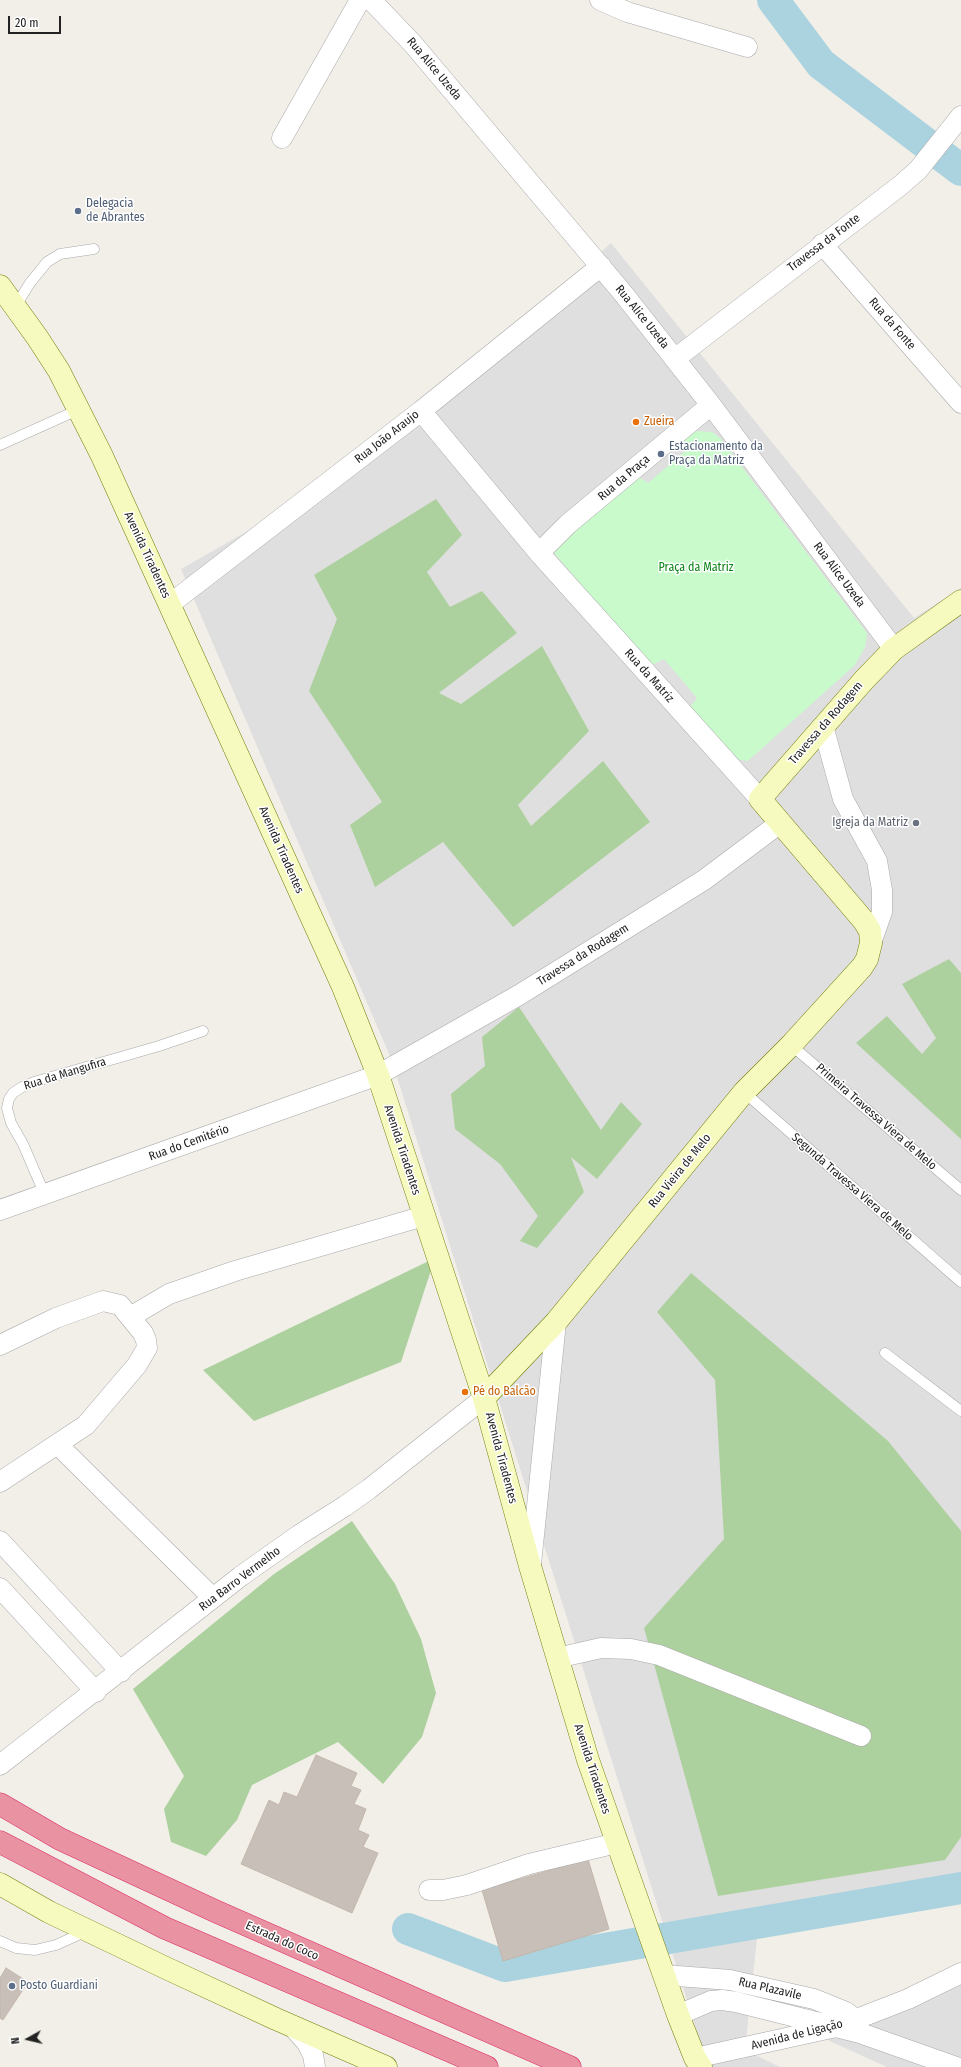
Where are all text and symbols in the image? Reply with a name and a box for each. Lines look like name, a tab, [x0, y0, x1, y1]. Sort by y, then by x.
scale bar	[10, 8, 63, 34]
text: 20 m	[15, 16, 39, 30]
street label: Rua Alice Uzeda	[404, 35, 464, 103]
place label: Delegacia de Abrantes	[86, 197, 145, 225]
marker: Delegacia de Abrantes	[73, 206, 83, 216]
street label: Travessa da Fonte	[785, 211, 863, 275]
street label: Rua Alice Uzeda	[612, 282, 672, 352]
street label: Rua da Fonte	[866, 295, 918, 353]
street label: Rua João Araujo	[352, 407, 422, 467]
place label: Zueira	[644, 415, 674, 429]
marker: Zueira	[631, 417, 641, 427]
place label: Estacionamento da Praça da Matriz	[669, 440, 763, 468]
marker: Estacionamento da Praça da Matriz	[656, 449, 666, 459]
street label: Rua da Praça	[595, 452, 653, 504]
street label: Avenida Tiradentes	[121, 509, 173, 601]
street label: Rua Alice Uzeda	[810, 540, 868, 610]
park label: Praça da Matriz	[659, 561, 733, 575]
street label: Rua da Matriz	[621, 646, 677, 706]
street label: Travessa da Rodagem	[786, 679, 866, 767]
street label: Avenida Tiradentes	[255, 804, 307, 896]
place label: Igreja da Matriz	[832, 816, 908, 830]
marker: Igreja da Matriz	[911, 818, 921, 828]
street label: Travessa da Rodagem	[535, 921, 631, 989]
street label: Rua da Mangufira	[22, 1055, 108, 1093]
street label: Primeira Travessa Viera de Melo	[813, 1061, 939, 1173]
street label: Avenida Tiradentes	[381, 1103, 423, 1197]
street label: Rua do Cemitério	[147, 1122, 231, 1164]
street label: Segunda Travessa Viera de Melo	[788, 1130, 916, 1244]
street label: Rua Vieira de Melo	[646, 1131, 714, 1211]
place label: Pé do Balcão	[473, 1385, 536, 1399]
marker: Pé do Balcão	[460, 1387, 470, 1397]
street label: Avenida Tiradentes	[482, 1411, 520, 1505]
street label: Rua Barro Vermelho	[197, 1544, 283, 1614]
street label: Avenida Tiradentes	[571, 1722, 613, 1816]
street label: Estrada do Coco	[243, 1918, 321, 1964]
street label: Rua Plazavile	[737, 1975, 803, 2003]
place label: Posto Guardiani	[20, 1979, 98, 1993]
marker: Posto Guardiani	[7, 1981, 17, 1991]
street label: Avenida de Ligação	[750, 2017, 844, 2053]
north arrow	[8, 2019, 48, 2059]
text: N	[9, 2037, 23, 2045]

